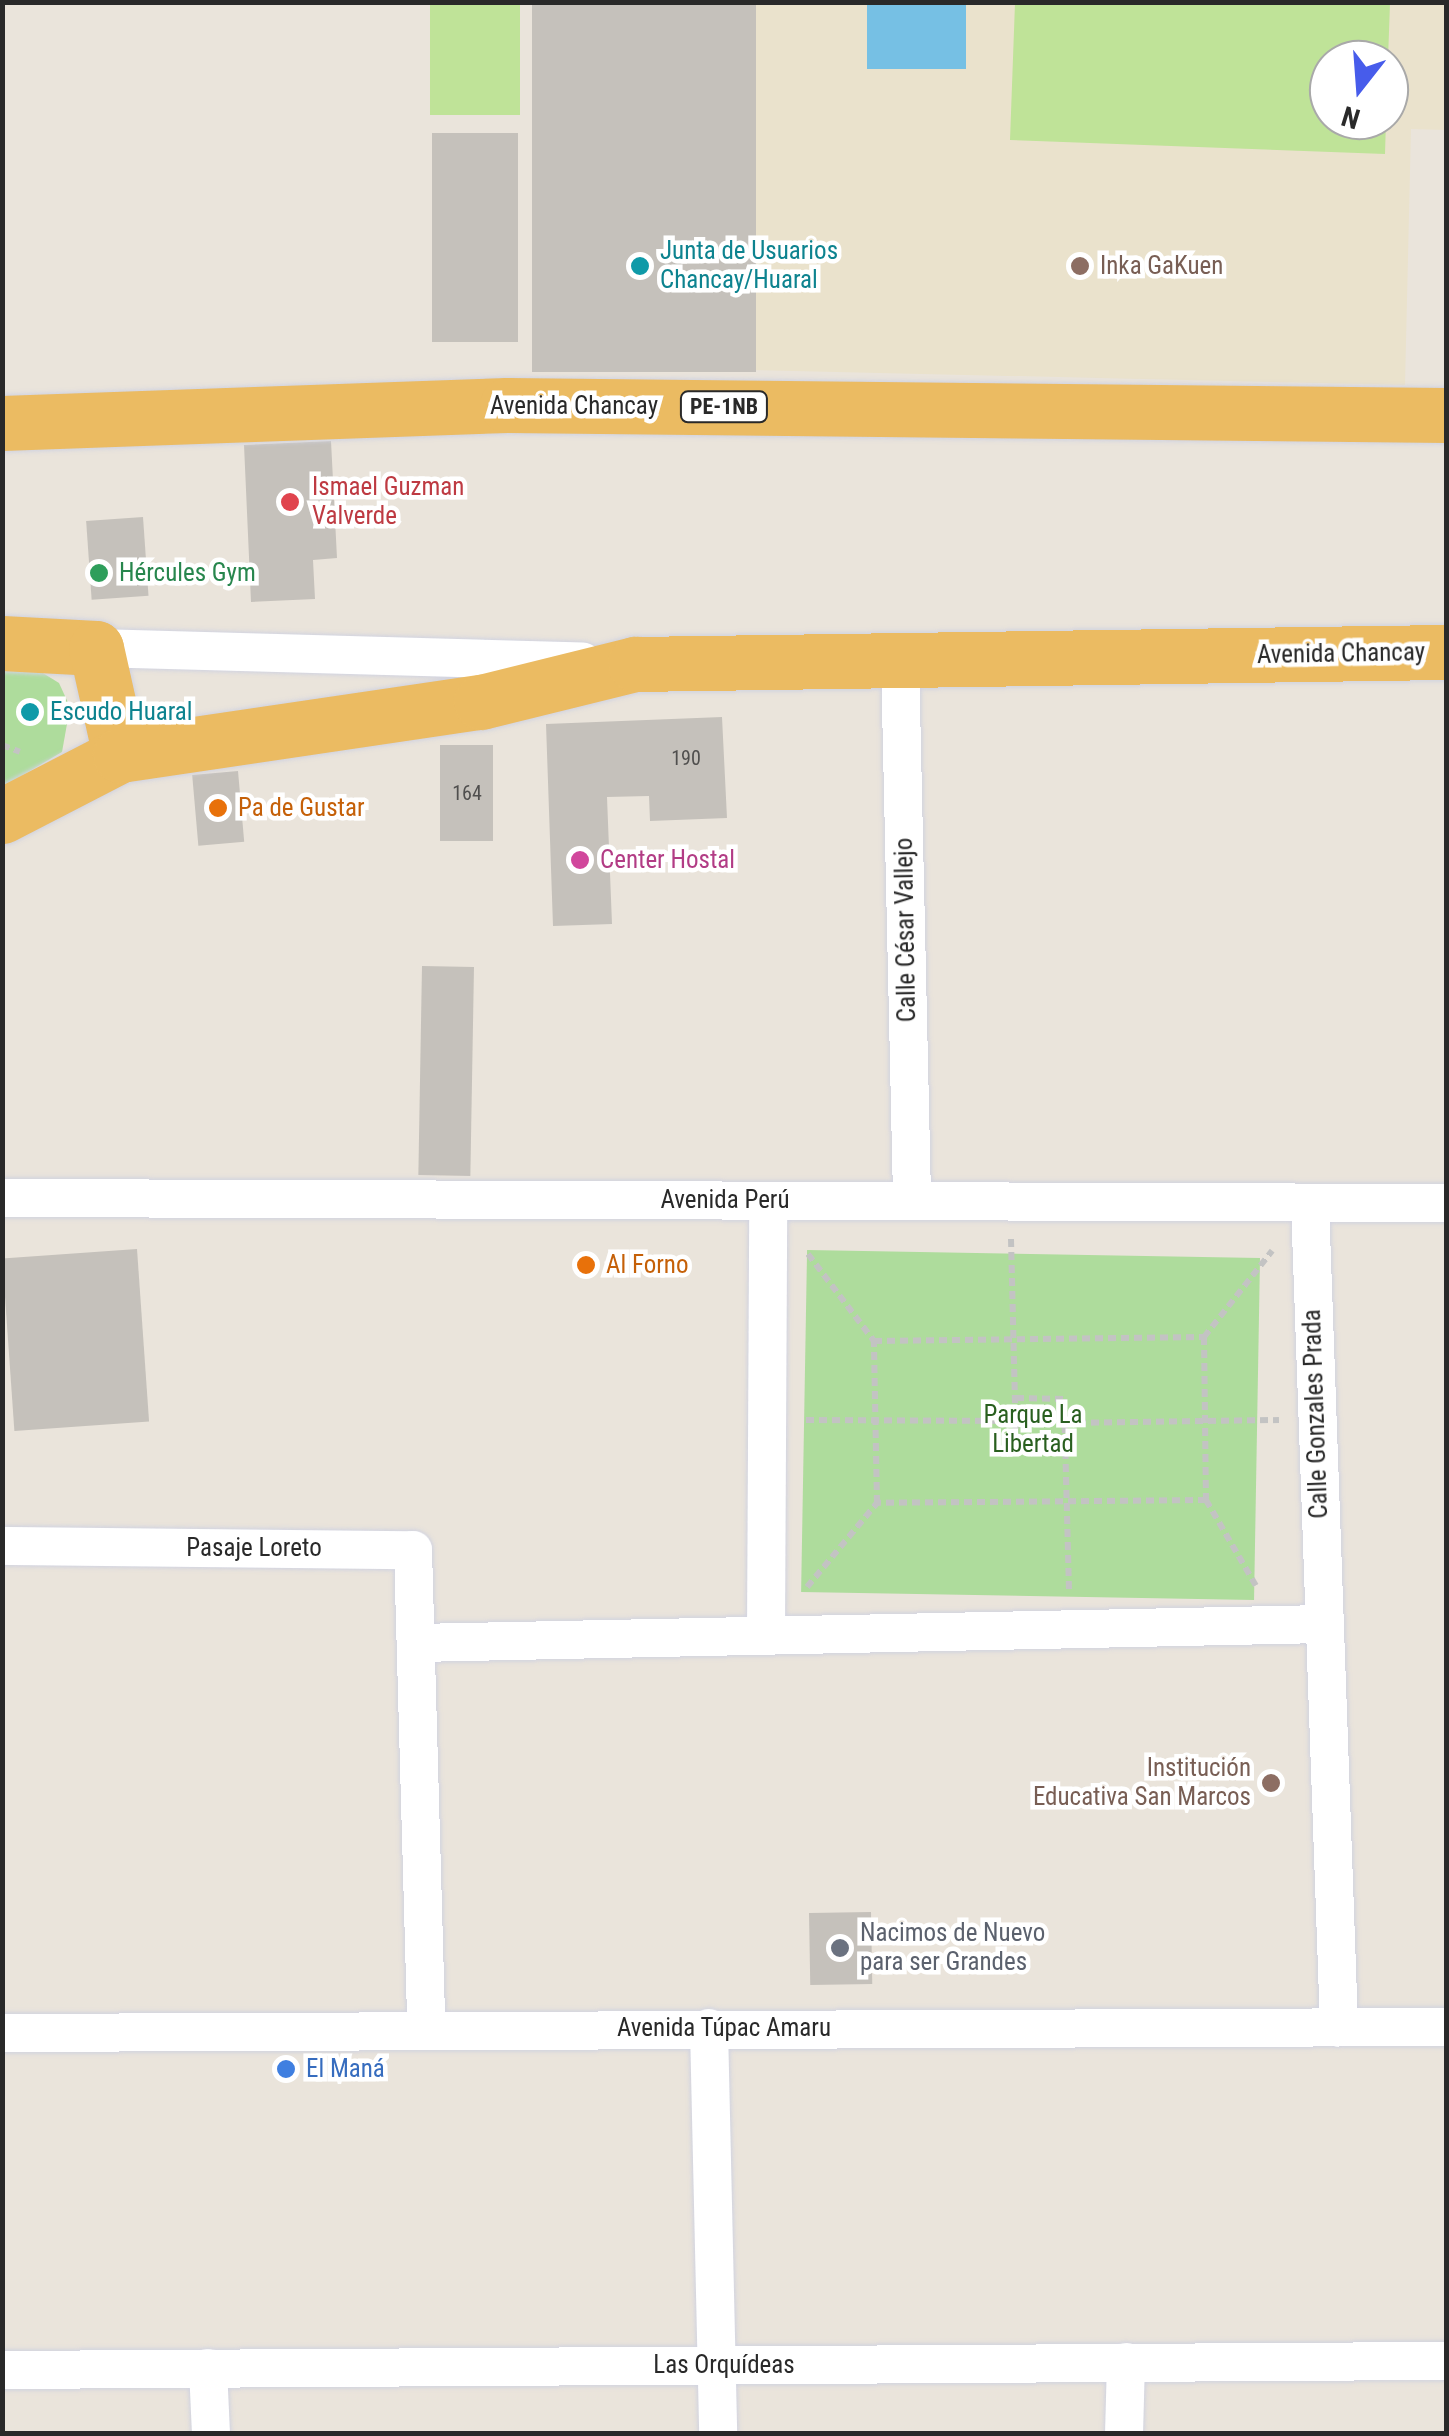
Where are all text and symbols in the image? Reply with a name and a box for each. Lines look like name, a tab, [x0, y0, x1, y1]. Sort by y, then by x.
north arrow	[1309, 40, 1409, 140]
text: N	[1338, 99, 1364, 136]
place label: Junta de Usuarios Chancay/Huaral	[660, 237, 838, 296]
place label: Inka GaKuen	[1100, 251, 1223, 281]
marker: Junta de Usuarios Chancay/Huaral	[629, 255, 651, 277]
marker: Inka GaKuen	[1069, 255, 1091, 277]
road number: PE-1NB	[679, 390, 769, 424]
street label: Avenida Chancay	[490, 391, 658, 421]
place label: Ismael Guzman Valverde	[312, 473, 464, 532]
marker: Ismael Guzman Valverde	[277, 489, 303, 515]
place label: Hércules Gym	[119, 558, 256, 588]
marker: Hércules Gym	[88, 562, 110, 584]
street label: Avenida Chancay	[1257, 638, 1425, 670]
place label: Escudo Huaral	[50, 697, 193, 727]
marker: Escudo Huaral	[19, 701, 41, 723]
house number: 190	[671, 746, 701, 770]
house number: 164	[452, 781, 482, 805]
place label: Pa de Gustar	[238, 793, 365, 823]
marker: Pa de Gustar	[207, 797, 229, 819]
street label: Calle César Vallejo	[889, 838, 923, 1022]
place label: Center Hostal	[600, 845, 735, 875]
marker: Center Hostal	[569, 849, 591, 871]
street label: Avenida Perú	[660, 1185, 790, 1215]
place label: Al Forno	[606, 1250, 688, 1280]
marker: Al Forno	[575, 1254, 597, 1276]
street label: Calle Gonzales Prada	[1297, 1309, 1335, 1519]
park label: Parque La Libertad	[984, 1401, 1082, 1460]
street label: Pasaje Loreto	[186, 1533, 322, 1563]
place label: Institución Educativa San Marcos	[1033, 1754, 1251, 1813]
marker: Institución Educativa San Marcos	[1260, 1772, 1282, 1794]
place label: Nacimos de Nuevo para ser Grandes	[860, 1919, 1045, 1978]
marker: Nacimos de Nuevo para ser Grandes	[829, 1937, 851, 1959]
street label: Avenida Túpac Amaru	[617, 2013, 831, 2043]
place label: El Maná	[306, 2054, 385, 2084]
marker: El Maná	[275, 2058, 297, 2080]
street label: Las Orquídeas	[653, 2350, 795, 2380]

